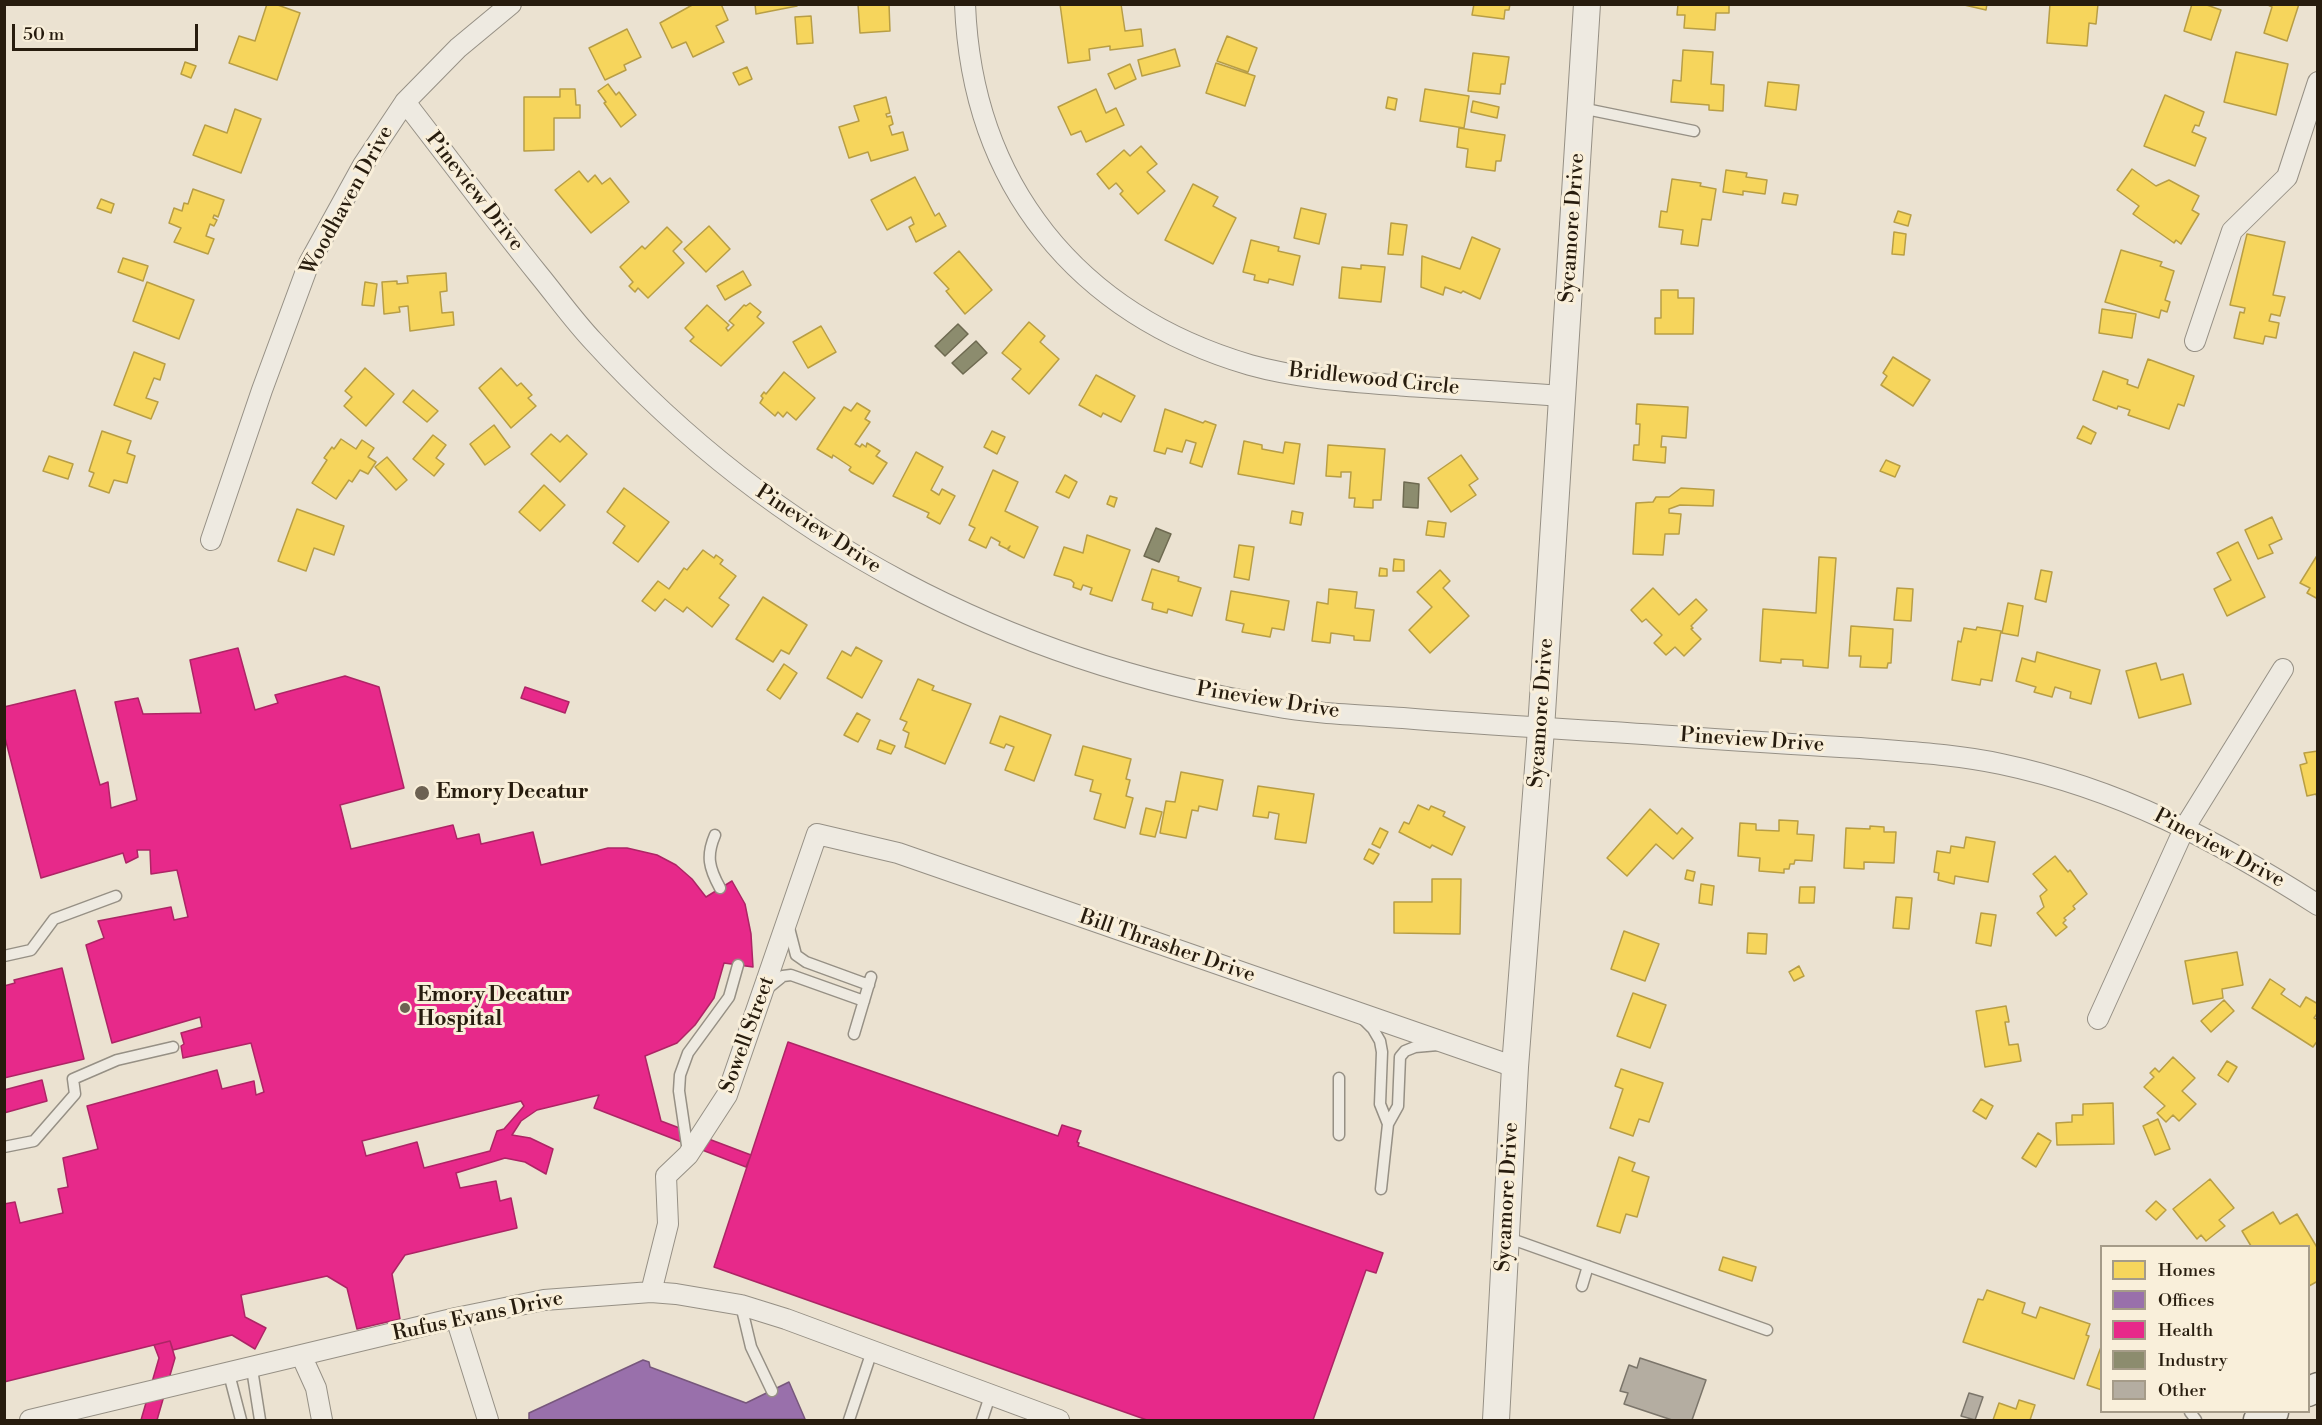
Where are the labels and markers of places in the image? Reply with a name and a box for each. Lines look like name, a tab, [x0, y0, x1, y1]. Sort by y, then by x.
place label: Emory Decatur	[436, 780, 589, 806]
marker: Emory Decatur	[413, 784, 431, 802]
place label: Emory Decatur Hospital	[417, 983, 570, 1033]
marker: Emory Decatur Hospital	[398, 1001, 412, 1015]

